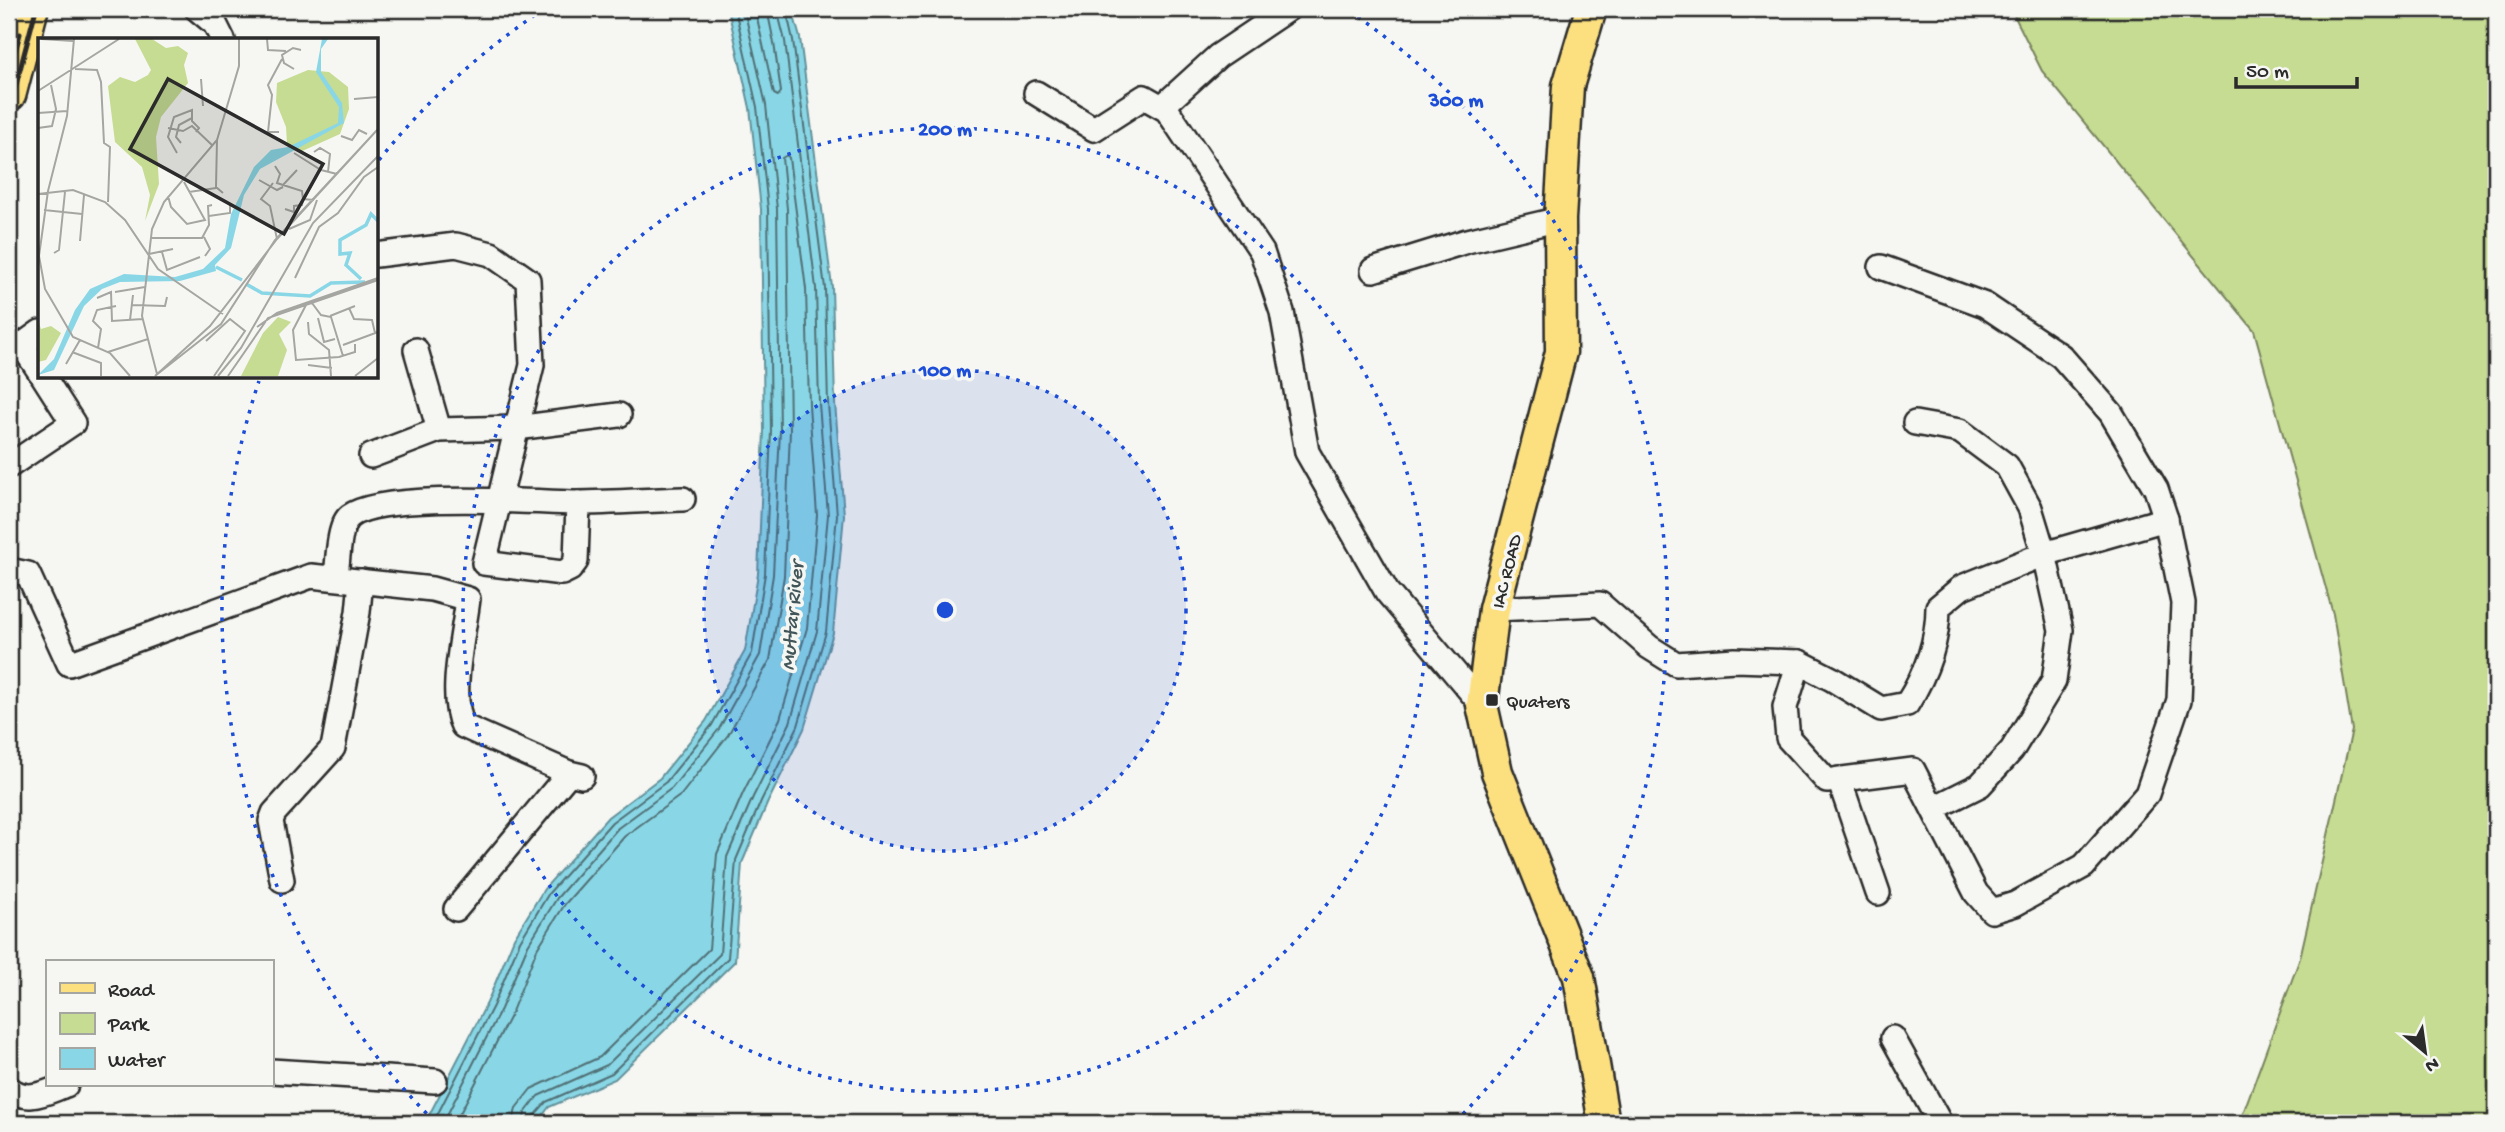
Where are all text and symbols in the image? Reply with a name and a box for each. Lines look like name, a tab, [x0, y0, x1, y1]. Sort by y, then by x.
inset map	[38, 38, 378, 378]
scale bar	[2236, 46, 2356, 90]
text: 50 m	[2246, 61, 2289, 86]
text: 300 m	[1428, 90, 1483, 115]
text: 200 m	[918, 119, 972, 144]
text: 100 m	[918, 360, 971, 385]
street label: IAC ROAD	[1488, 532, 1529, 611]
water label: Muttar River	[777, 557, 812, 672]
centre of rings	[933, 598, 957, 622]
marker: Quaters	[1484, 692, 1500, 708]
place label: Quaters	[1506, 692, 1571, 715]
legend	[46, 960, 273, 1086]
text: Road	[108, 980, 156, 1005]
text: Park	[107, 1014, 151, 1039]
north arrow	[2390, 1016, 2460, 1086]
text: Water	[108, 1050, 166, 1075]
text: N	[2421, 1051, 2443, 1077]

